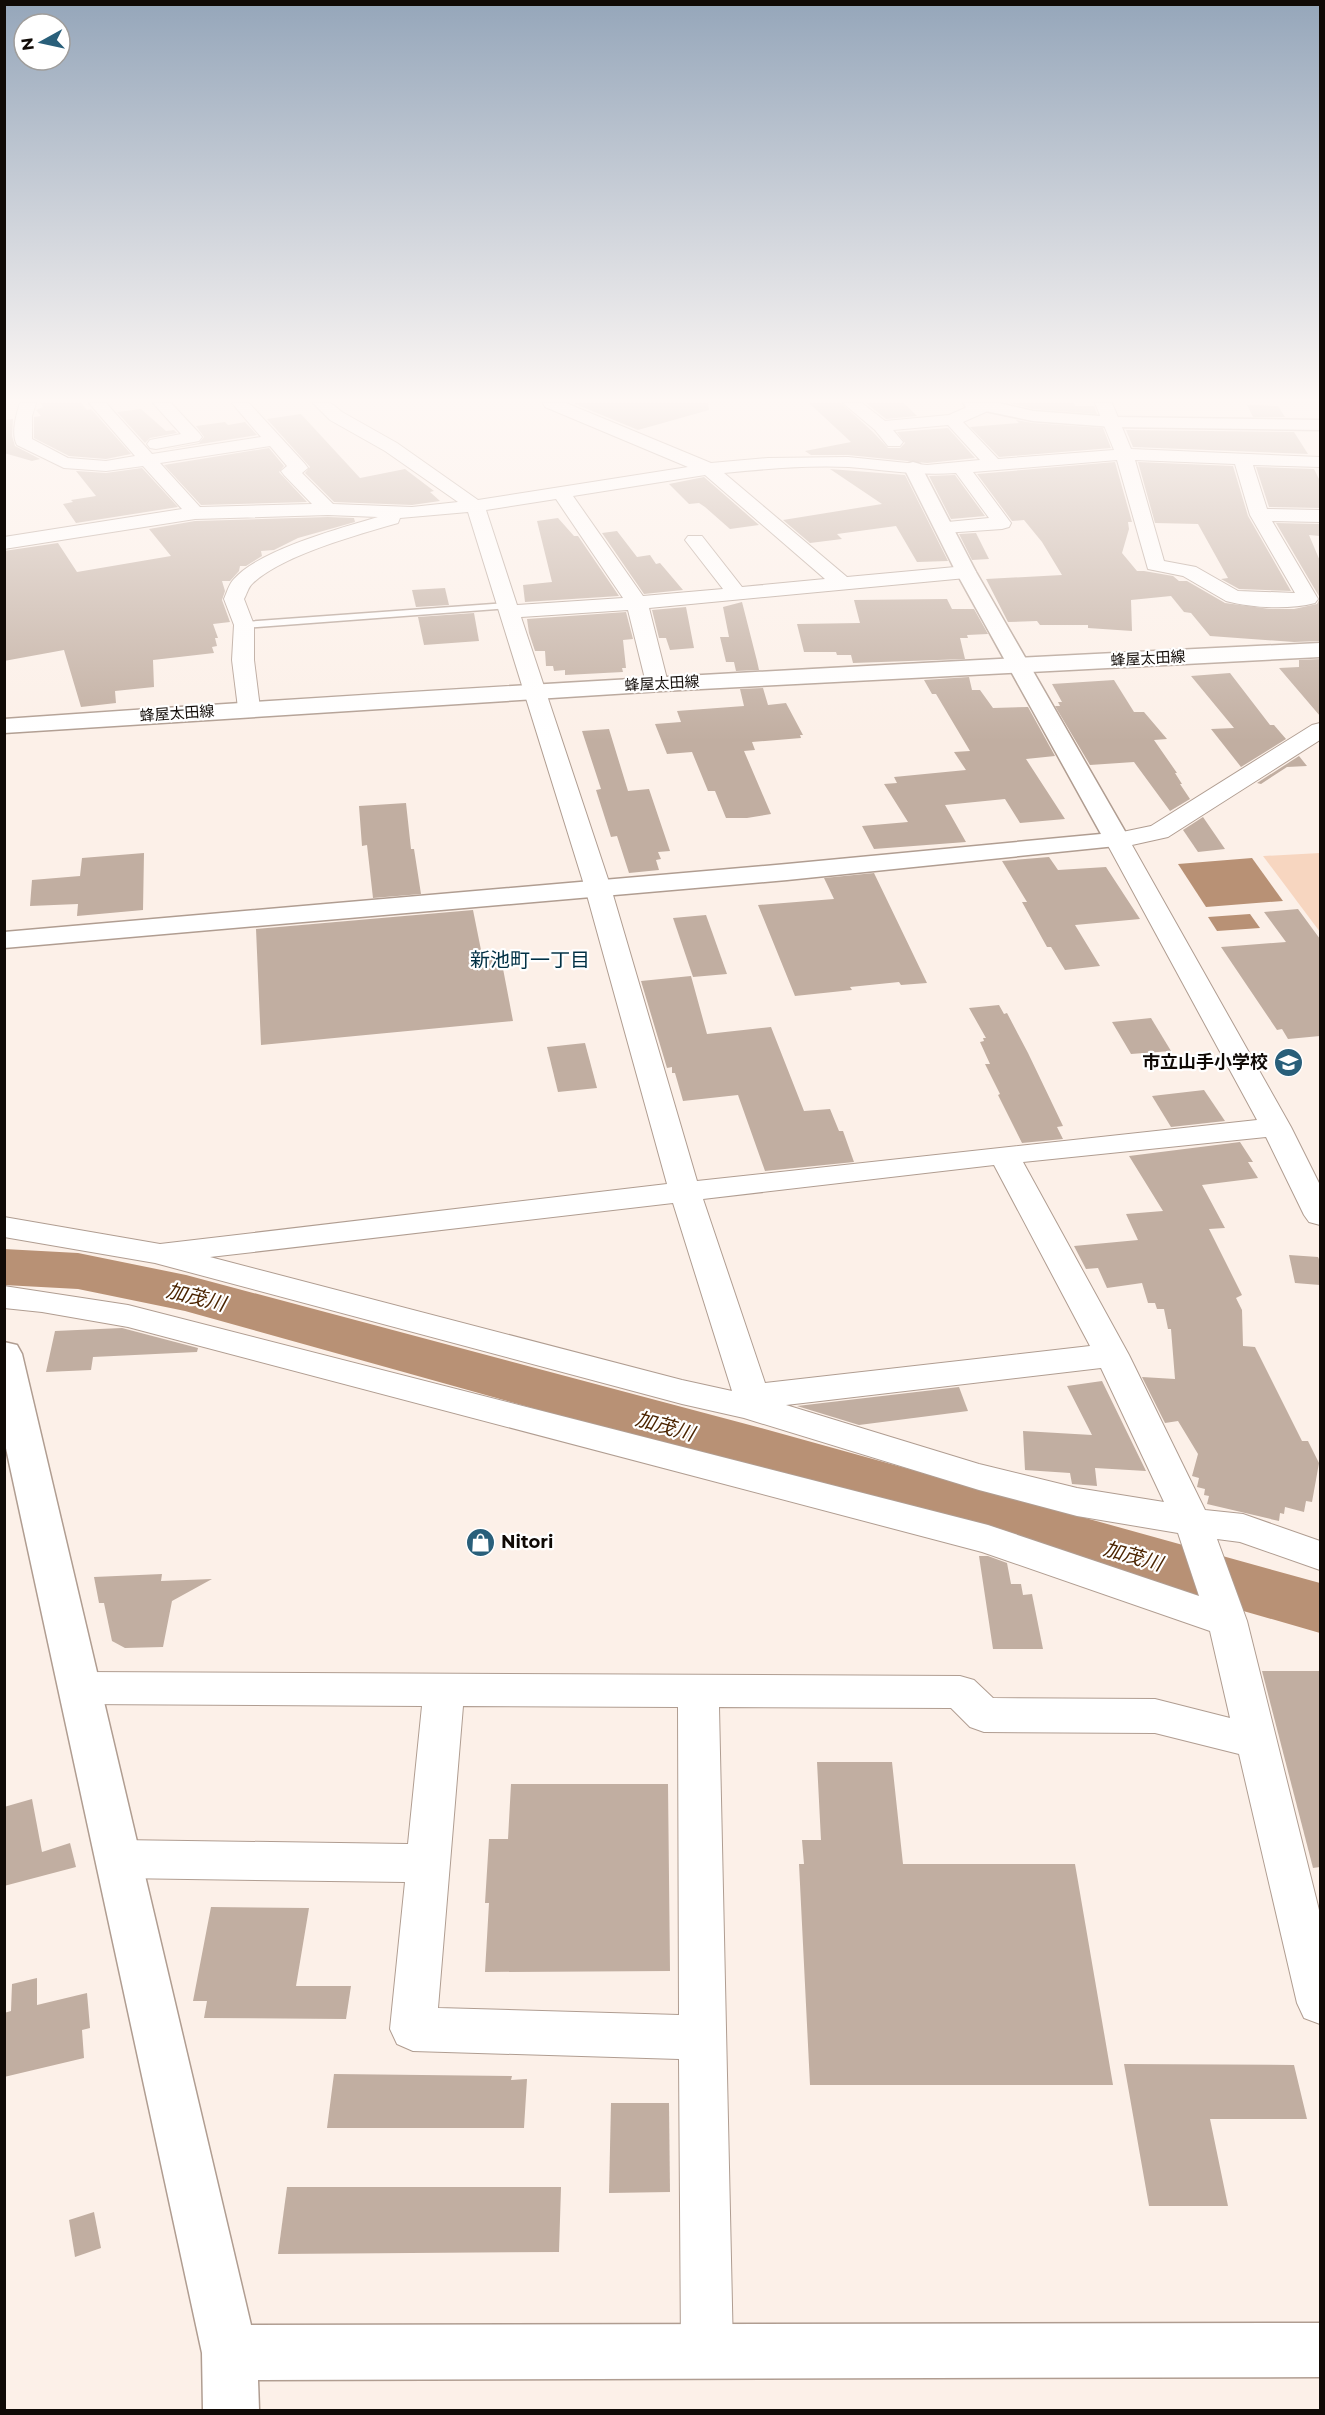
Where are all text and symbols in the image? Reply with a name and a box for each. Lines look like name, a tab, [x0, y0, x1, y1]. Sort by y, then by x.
north arrow	[12, 12, 72, 72]
text: N	[17, 36, 38, 52]
street label: 蜂屋太田線	[1110, 647, 1186, 669]
street label: 蜂屋太田線	[624, 672, 700, 694]
street label: 蜂屋太田線	[139, 701, 215, 725]
district label: 新池町一丁目	[470, 948, 590, 972]
school or university icon: 市立山手小学校	[1273, 1046, 1305, 1078]
place label: 市立山手小学校	[1142, 1051, 1268, 1073]
water label: 加茂川	[164, 1278, 230, 1316]
water label: 加茂川	[633, 1406, 699, 1446]
shop icon: Nitori	[464, 1526, 496, 1558]
place label: Nitori	[501, 1531, 553, 1553]
water label: 加茂川	[1101, 1536, 1167, 1576]

